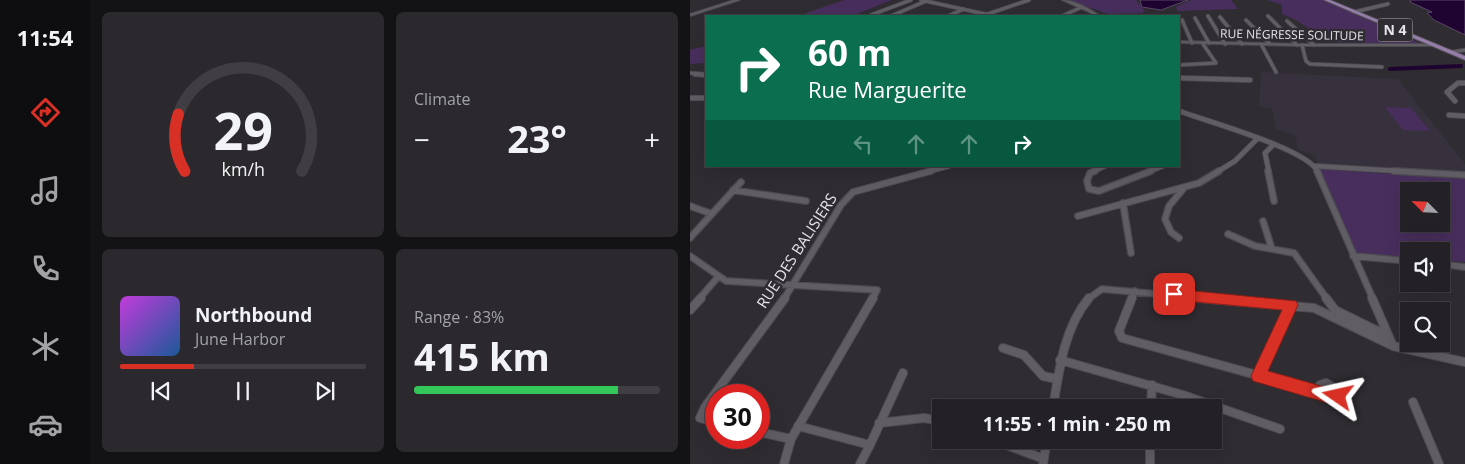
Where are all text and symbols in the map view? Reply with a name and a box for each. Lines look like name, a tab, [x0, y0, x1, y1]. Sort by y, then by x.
road number: N 4	[1378, 18, 1412, 42]
text: 11:54	[17, 22, 73, 52]
street label: RUE NÉGRESSE SOLITUDE	[1220, 25, 1364, 44]
text: 60 m	[808, 29, 891, 76]
icon: right	[725, 35, 790, 100]
text: Rue Marguerite	[808, 74, 967, 104]
text: Climate	[414, 88, 471, 110]
text: 29	[213, 94, 273, 165]
icon: directions	[28, 95, 63, 130]
text: 23°	[507, 112, 567, 164]
text: −	[414, 120, 430, 158]
text: +	[644, 120, 660, 158]
icon: left	[849, 130, 877, 158]
icon: ahead	[902, 130, 930, 158]
icon: ahead	[955, 130, 983, 158]
icon: right	[1008, 130, 1036, 158]
text: km/h	[221, 157, 265, 181]
icon: music	[28, 173, 63, 208]
north arrow	[1400, 182, 1450, 232]
map controls	[1400, 182, 1450, 352]
street label: RUE DES BALISIERS	[752, 189, 841, 312]
button: sound	[1400, 242, 1450, 292]
icon: phone	[28, 251, 63, 286]
pin	[1153, 273, 1195, 315]
icon: arrive	[1160, 280, 1188, 308]
text: Northbound	[195, 302, 312, 328]
button: search	[1400, 302, 1450, 352]
text: Range · 83%	[414, 306, 504, 328]
text: June Harbor	[195, 328, 285, 350]
icon: climate	[28, 329, 63, 364]
text: 415 km	[414, 330, 550, 382]
position arrow	[1311, 369, 1363, 421]
icon: previous	[147, 377, 175, 405]
icon: pause	[229, 377, 257, 405]
icon: next	[311, 377, 339, 405]
speed limit sign: 30	[705, 384, 770, 449]
icon: car	[28, 407, 63, 442]
text: 11:55 · 1 min · 250 m	[983, 411, 1171, 437]

